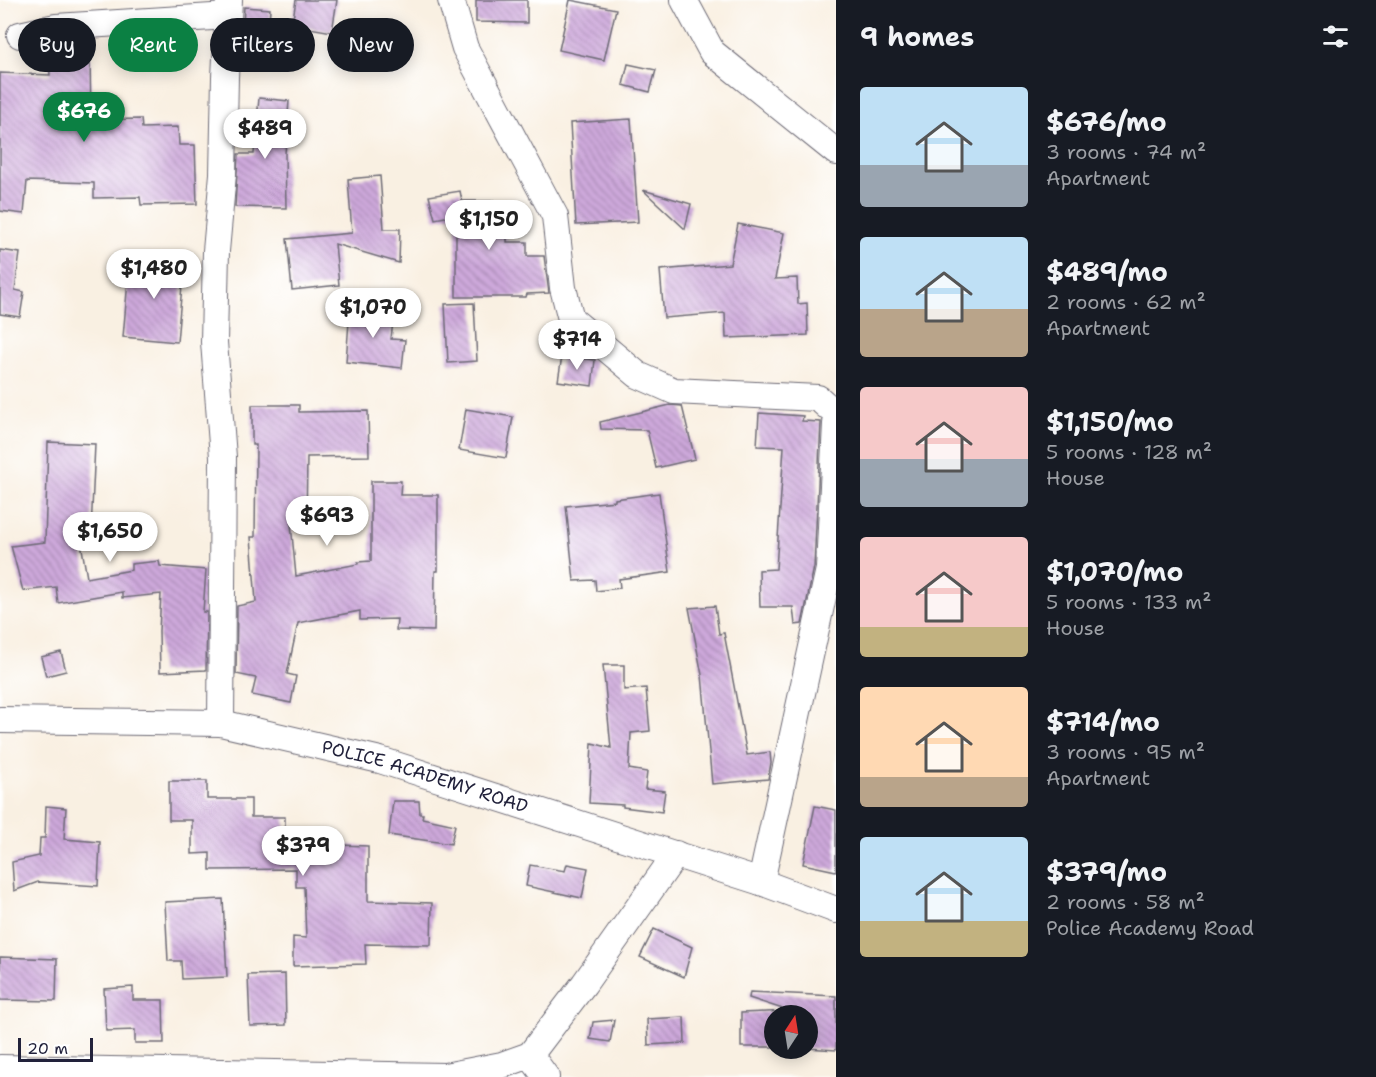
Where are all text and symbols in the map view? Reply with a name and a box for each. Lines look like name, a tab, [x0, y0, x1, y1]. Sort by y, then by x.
chip: Buy	[18, 18, 96, 72]
chip: Rent	[108, 18, 198, 72]
chip: Filters	[210, 18, 315, 72]
chip: New	[327, 18, 414, 72]
text: 9 homes	[860, 19, 974, 54]
icon: filters	[1319, 20, 1352, 53]
pin: $676	[48, 92, 120, 143]
text: $676	[57, 98, 111, 124]
text: $676/mo	[1046, 104, 1167, 139]
pin: $489	[229, 109, 301, 160]
icon: home	[908, 111, 980, 183]
text: $489	[237, 115, 293, 141]
text: 3 rooms · 74 m²	[1046, 139, 1206, 165]
text: Apartment	[1046, 165, 1150, 191]
pin: $1,150	[440, 200, 538, 251]
text: $1,150	[459, 206, 519, 232]
pin: $1,480	[105, 249, 203, 300]
text: $489/mo	[1046, 254, 1168, 289]
text: $1,480	[120, 255, 188, 281]
icon: home	[908, 261, 980, 333]
pin: $1,070	[324, 288, 422, 339]
text: 2 rooms · 62 m²	[1046, 289, 1206, 315]
text: $1,070	[339, 294, 407, 320]
text: Apartment	[1046, 315, 1150, 341]
pin: $714	[541, 320, 613, 371]
text: $714	[552, 326, 602, 352]
text: $1,150/mo	[1046, 404, 1174, 439]
icon: home	[908, 411, 980, 483]
text: 5 rooms · 128 m²	[1046, 439, 1212, 465]
text: House	[1046, 465, 1105, 491]
pin: $693	[291, 496, 363, 547]
text: $693	[300, 502, 354, 528]
pin: $1,650	[61, 512, 159, 563]
text: $1,650	[77, 518, 143, 544]
text: $1,070/mo	[1046, 554, 1183, 589]
icon: home	[908, 561, 980, 633]
text: 5 rooms · 133 m²	[1046, 589, 1211, 615]
text: House	[1046, 615, 1105, 641]
text: $714/mo	[1046, 704, 1160, 739]
icon: home	[908, 711, 980, 783]
street label: POLICE ACADEMY ROAD	[319, 735, 531, 819]
text: 3 rooms · 95 m²	[1046, 739, 1205, 765]
text: Apartment	[1046, 765, 1150, 791]
pin: $379	[267, 826, 339, 877]
text: $379	[276, 832, 330, 858]
text: $379/mo	[1046, 854, 1167, 889]
icon: home	[908, 861, 980, 933]
text: 2 rooms · 58 m²	[1046, 889, 1205, 915]
text: Police Academy Road	[1046, 915, 1254, 941]
north arrow	[764, 1005, 818, 1059]
map controls	[764, 1005, 818, 1059]
scale bar	[18, 1035, 93, 1062]
text: 20 m	[27, 1038, 68, 1059]

